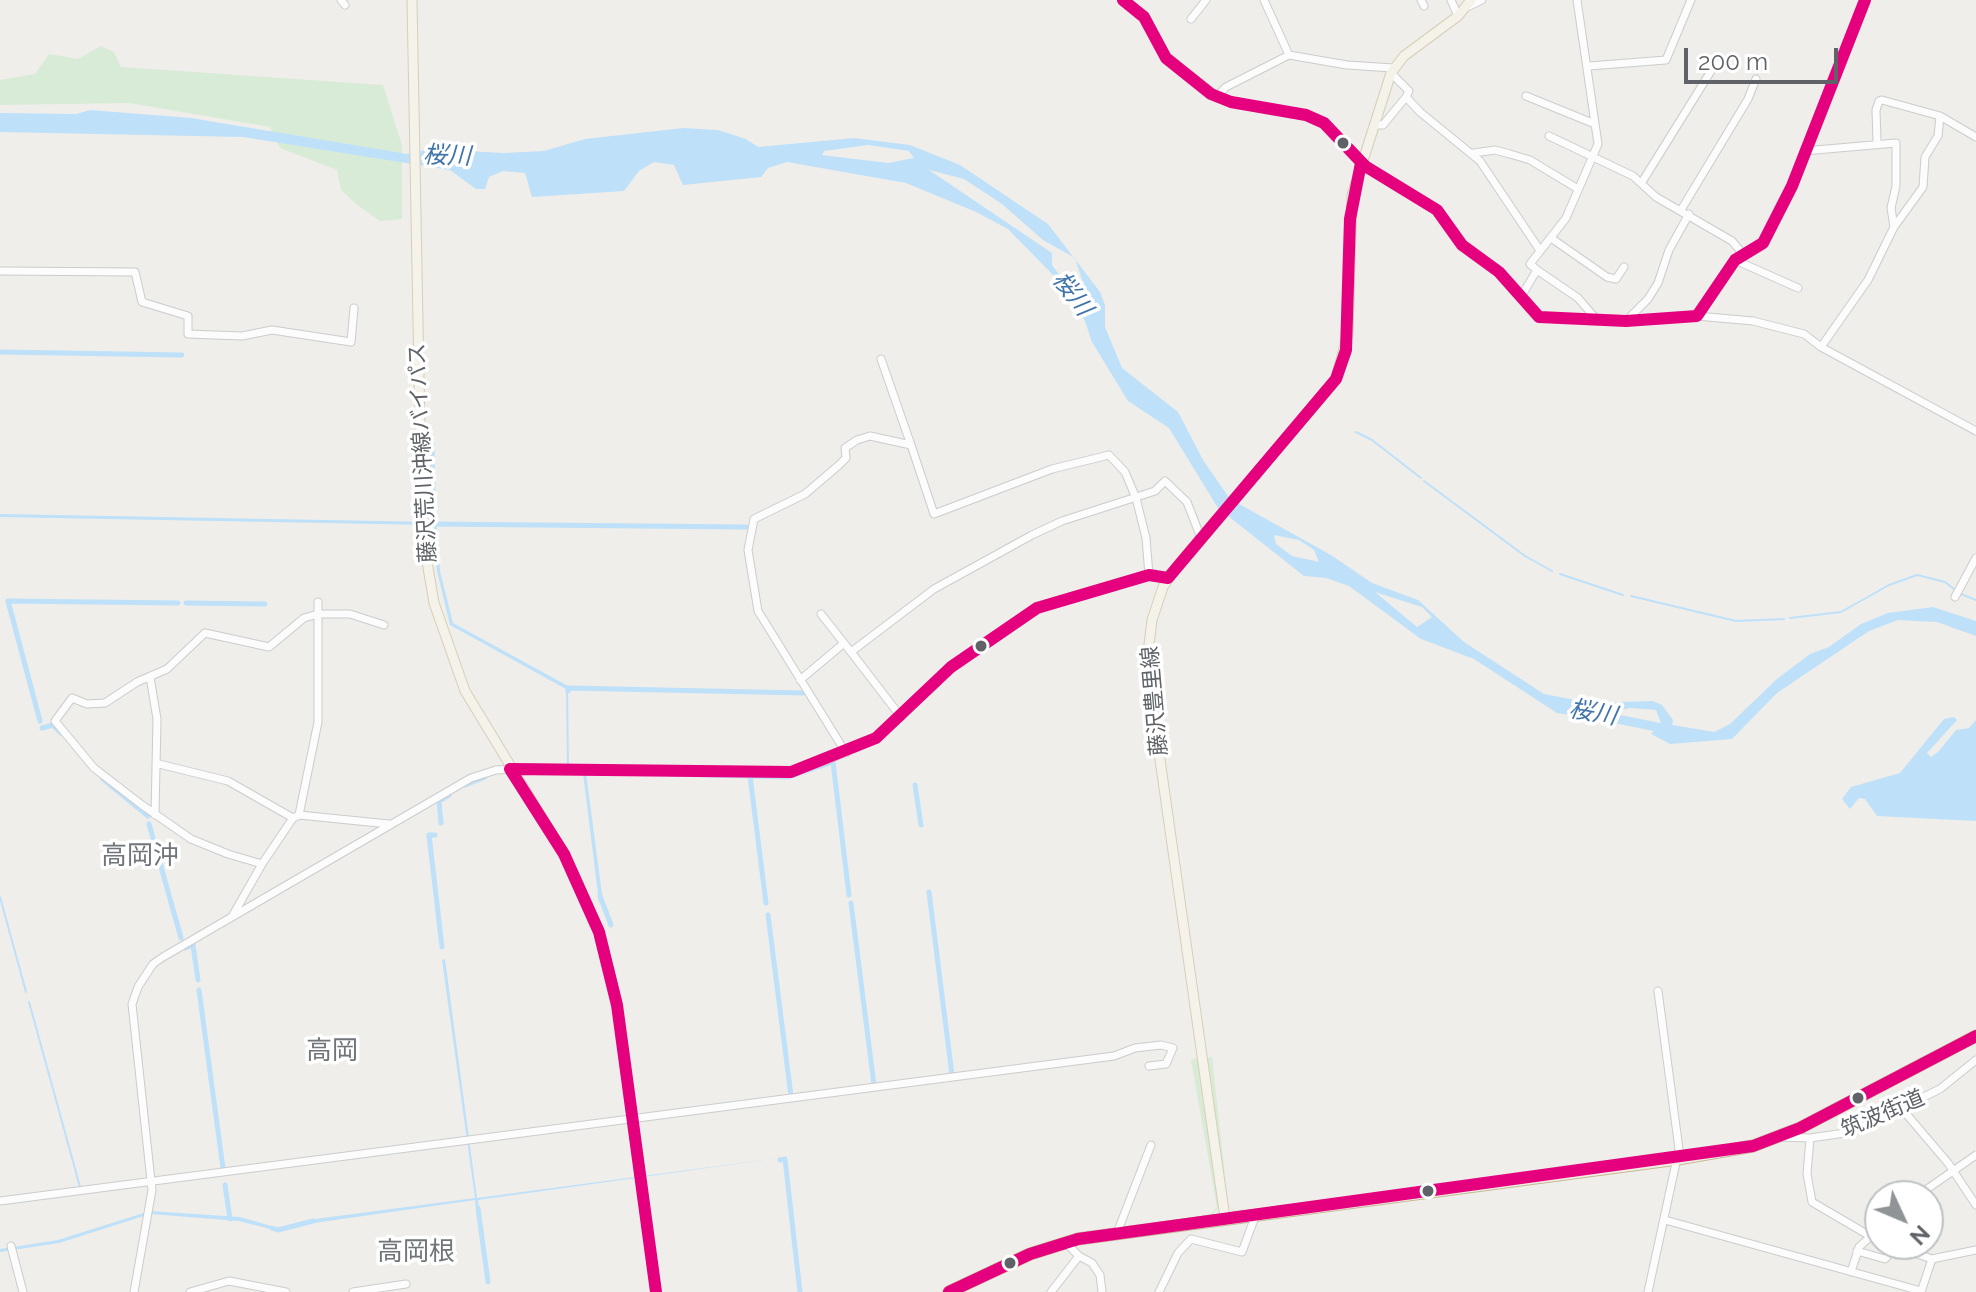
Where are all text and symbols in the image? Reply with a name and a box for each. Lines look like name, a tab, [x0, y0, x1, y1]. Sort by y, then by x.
scale bar	[1688, 32, 1842, 82]
text: 200 m	[1698, 47, 1768, 76]
unlabelled marker	[1335, 135, 1351, 151]
water label: 桜川	[423, 141, 471, 171]
water label: 桜川	[1046, 266, 1098, 322]
street label: 藤沢荒川沖線バイパス	[404, 342, 442, 564]
unlabelled marker	[973, 638, 989, 654]
street label: 藤沢豊里線	[1137, 645, 1173, 757]
water label: 桜川	[1567, 695, 1619, 731]
district label: 高岡沖	[101, 840, 179, 872]
district label: 高岡	[306, 1035, 358, 1067]
street label: 筑波街道	[1837, 1085, 1929, 1143]
unlabelled marker	[1850, 1090, 1866, 1106]
north arrow	[1864, 1180, 1944, 1260]
unlabelled marker	[1420, 1183, 1436, 1199]
text: N	[1905, 1220, 1935, 1250]
district label: 高岡根	[377, 1236, 455, 1268]
unlabelled marker	[1002, 1255, 1018, 1271]

